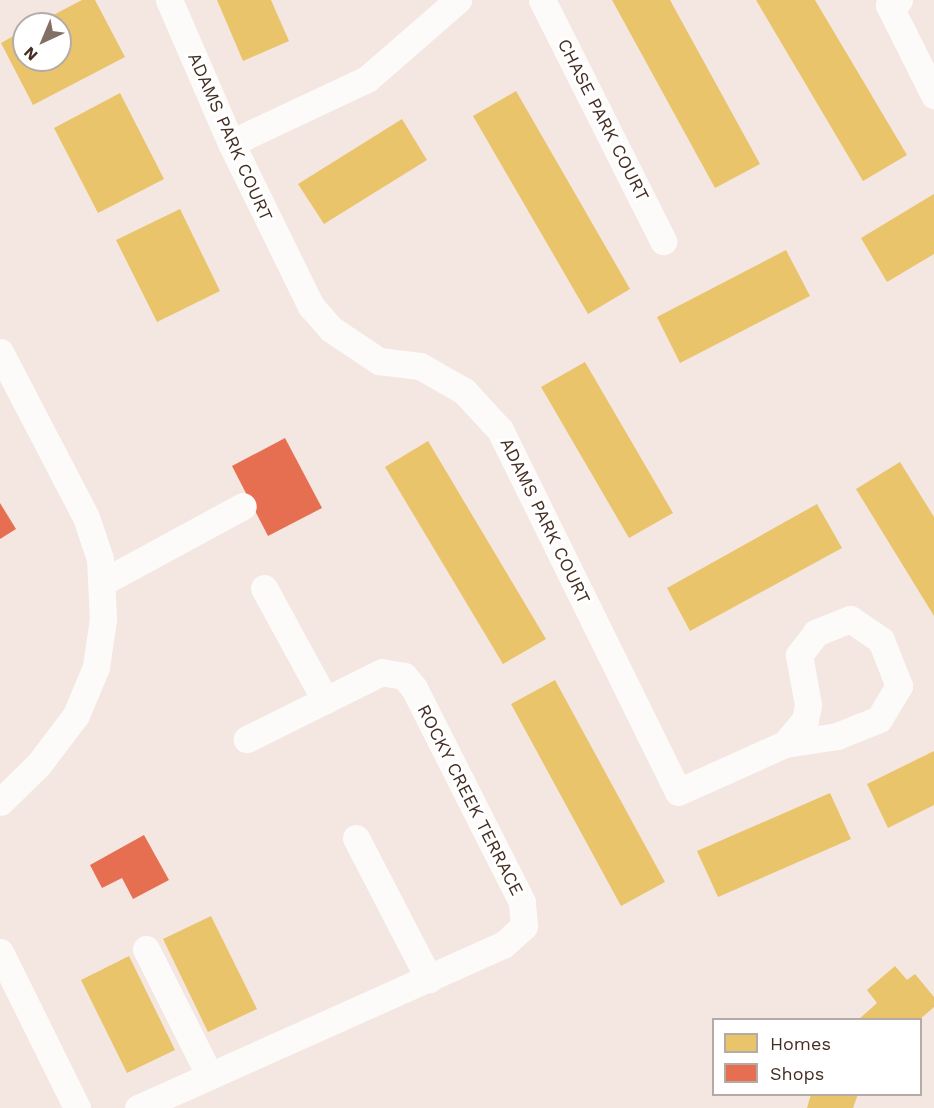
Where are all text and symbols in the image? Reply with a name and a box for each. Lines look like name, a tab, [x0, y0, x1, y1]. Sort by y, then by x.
north arrow	[12, 12, 72, 72]
street label: CHASE PARK COURT	[553, 35, 653, 205]
text: N	[20, 43, 41, 65]
street label: ADAMS PARK COURT	[183, 49, 277, 225]
street label: ADAMS PARK COURT	[495, 434, 595, 608]
street label: ROCKY CREEK TERRACE	[412, 700, 528, 900]
legend	[712, 1018, 922, 1096]
text: Homes	[770, 1033, 831, 1054]
text: Shops	[770, 1063, 824, 1084]

